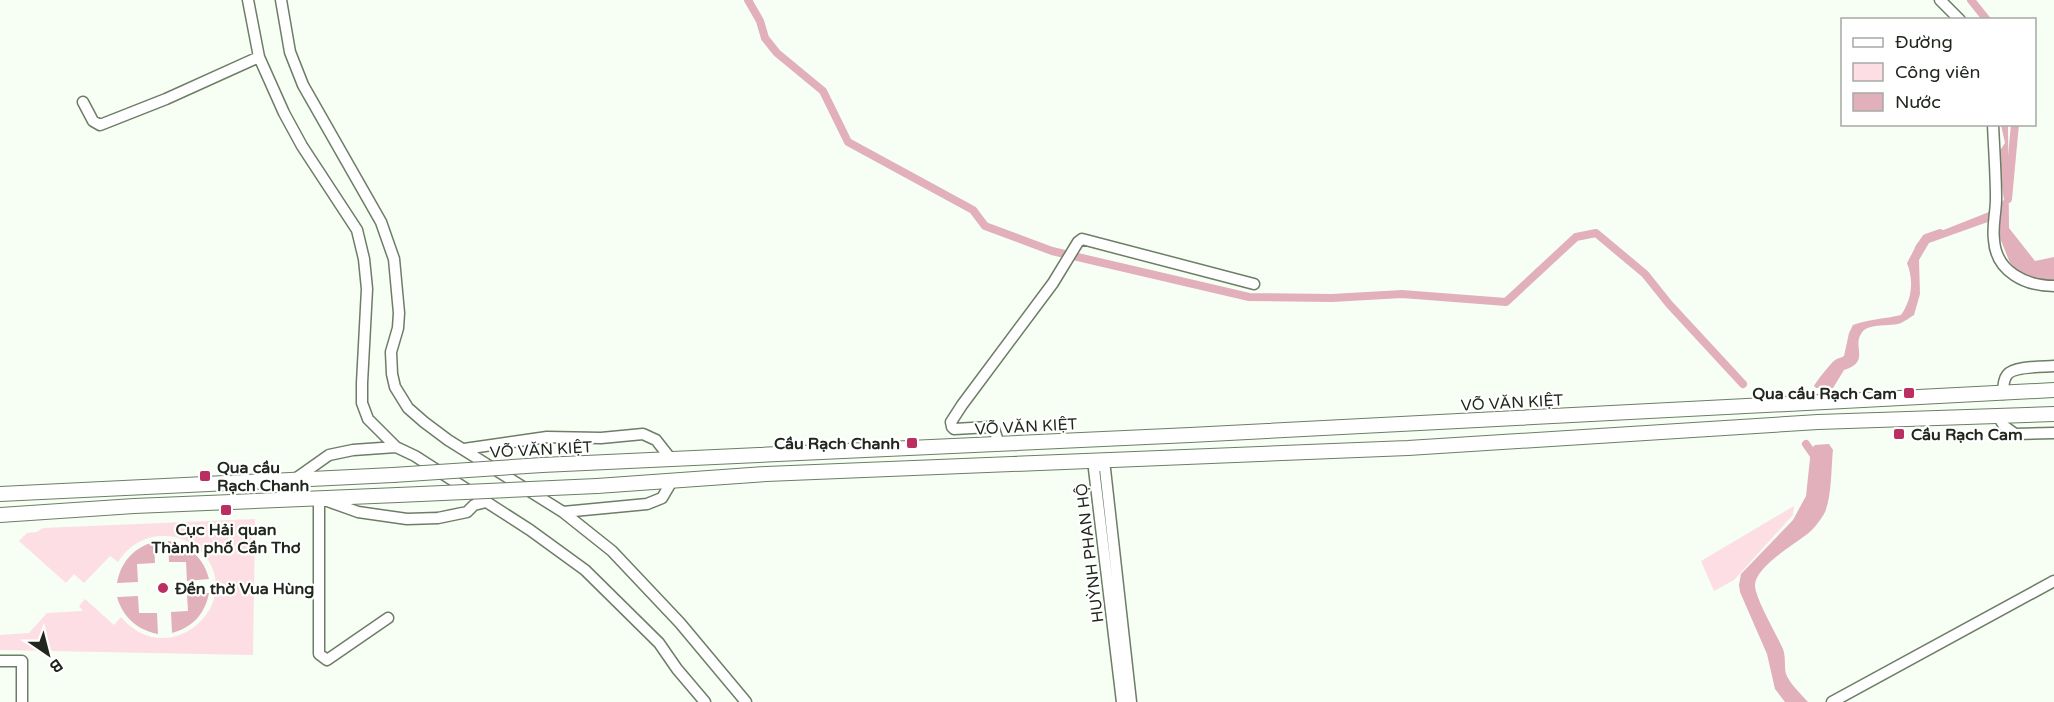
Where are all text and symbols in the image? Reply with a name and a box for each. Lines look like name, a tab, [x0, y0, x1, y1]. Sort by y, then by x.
legend	[1841, 18, 2036, 126]
text: Đường	[1895, 31, 1953, 53]
text: Công viên	[1895, 61, 1980, 83]
text: Nước	[1895, 91, 1941, 113]
place label: Qua cầu Rạch Cam	[1752, 384, 1897, 404]
marker: Qua cầu Rạch Cam	[1902, 386, 1916, 400]
street label: VÕ VĂN KIỆT	[1460, 390, 1564, 416]
street label: VÕ VĂN KIỆT	[974, 414, 1078, 440]
place label: Cầu Rạch Cam	[1911, 425, 2023, 445]
marker: Cầu Rạch Cam	[1892, 427, 1906, 441]
place label: Cầu Rạch Chanh	[774, 434, 900, 454]
marker: Cầu Rạch Chanh	[905, 436, 919, 450]
street label: VÕ VĂN KIỆT	[489, 437, 593, 463]
place label: Qua cầu Rạch Chanh	[217, 458, 309, 496]
marker: Qua cầu Rạch Chanh	[198, 469, 212, 483]
street label: HUỲNH PHAN HỘ	[1072, 482, 1108, 624]
marker: Cục Hải quan Thành phố Cần Thơ	[219, 503, 233, 517]
place label: Cục Hải quan Thành phố Cần Thơ	[151, 520, 301, 558]
place label: Đền thờ Vua Hùng	[174, 579, 314, 599]
marker: Đền thờ Vua Hùng	[156, 581, 170, 595]
north arrow	[18, 624, 78, 684]
text: B	[46, 654, 66, 677]

